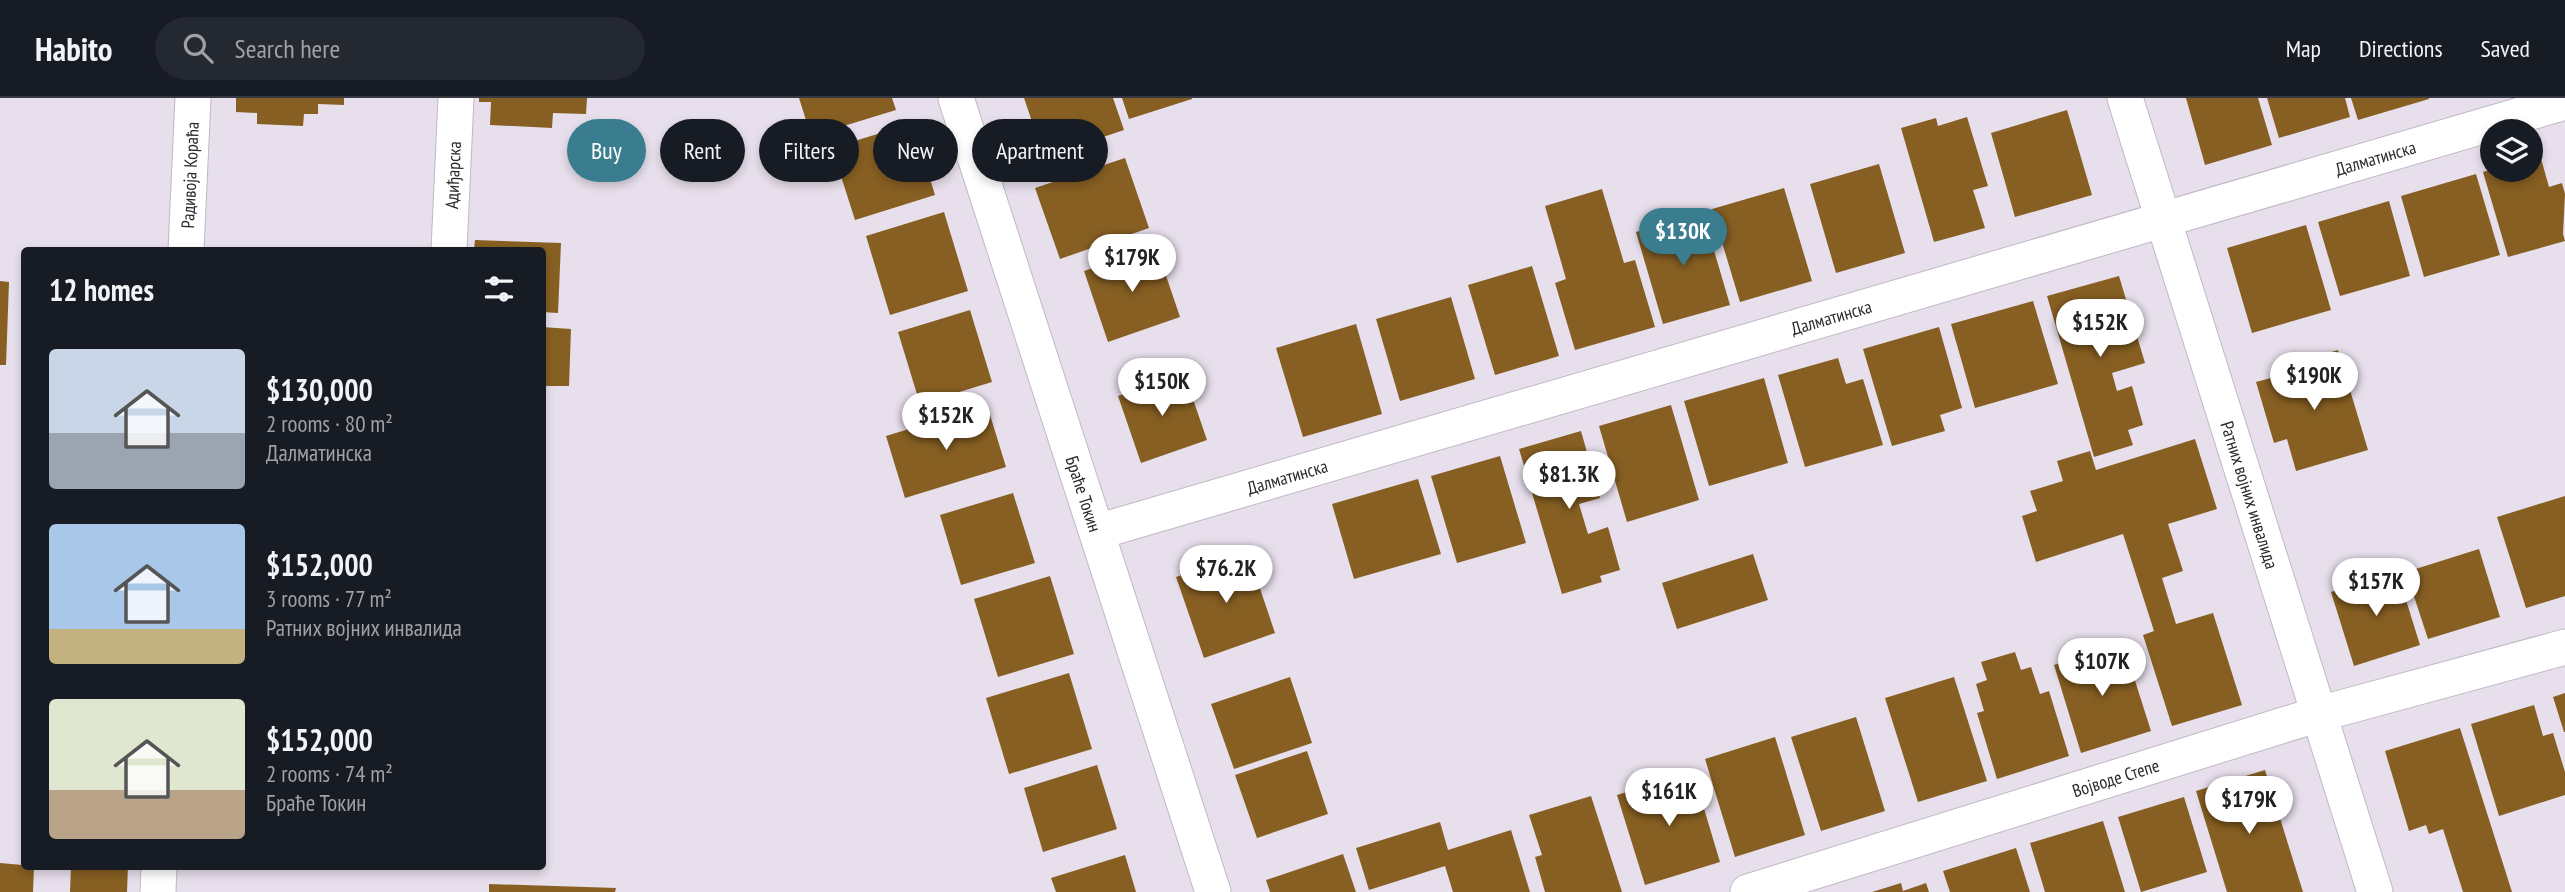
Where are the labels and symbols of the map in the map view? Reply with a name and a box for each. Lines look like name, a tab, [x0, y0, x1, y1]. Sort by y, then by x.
street label: Радивоја Кораћа	[176, 121, 203, 229]
street label: Далматинска	[2332, 135, 2418, 180]
street label: Адиђарска	[439, 141, 465, 209]
pin: $130K	[1634, 208, 1732, 268]
pin: $179K	[1083, 234, 1181, 294]
street label: Далматинска	[1788, 294, 1874, 340]
pin: $152K	[2051, 300, 2149, 359]
pin: $190K	[2265, 352, 2363, 412]
pin: $150K	[1113, 358, 1211, 418]
pin: $152K	[897, 392, 995, 452]
street label: Ратних војних инвалида	[2216, 418, 2284, 571]
pin: $81.3K	[1512, 452, 1626, 511]
street label: Браће Токин	[1061, 453, 1107, 535]
street label: Далматинска	[1244, 454, 1330, 499]
pin: $76.2K	[1169, 546, 1283, 605]
pin: $157K	[2327, 559, 2425, 618]
pin: $107K	[2053, 638, 2151, 698]
street label: Војводе Степе	[2069, 753, 2162, 802]
pin: $161K	[1620, 768, 1718, 828]
pin: $179K	[2200, 776, 2298, 836]

